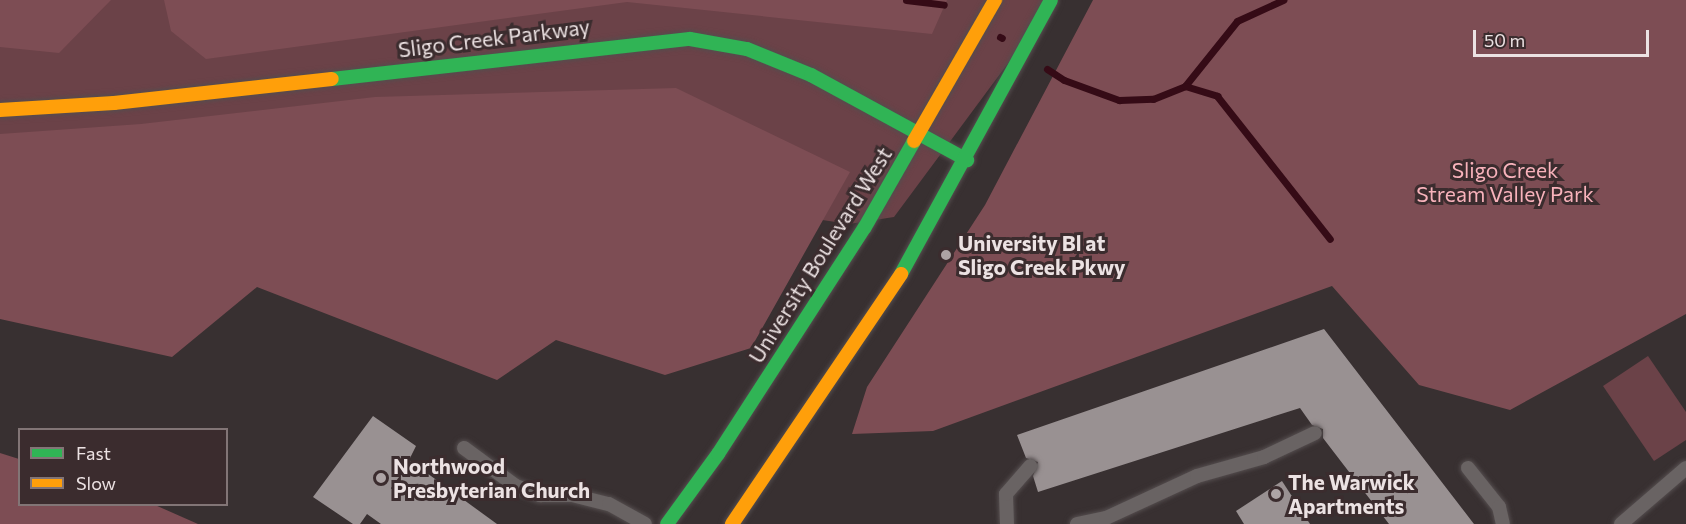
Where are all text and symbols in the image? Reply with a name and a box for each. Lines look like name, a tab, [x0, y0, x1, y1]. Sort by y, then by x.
street label: Sligo Creek Parkway	[397, 14, 591, 62]
scale bar	[1476, 18, 1652, 56]
text: 50 m	[1484, 29, 1525, 51]
street label: University Boulevard West	[743, 143, 897, 367]
park label: Sligo Creek Stream Valley Park	[1416, 157, 1594, 207]
place label: University Bl at Sligo Creek Pkwy	[958, 230, 1126, 280]
marker: University Bl at Sligo Creek Pkwy	[939, 248, 953, 262]
legend	[18, 428, 228, 506]
text: Fast	[76, 442, 111, 464]
place label: Northwood Presbyterian Church	[393, 453, 590, 503]
place label: The Warwick Apartments	[1288, 469, 1415, 519]
marker: Northwood Presbyterian Church	[374, 471, 388, 485]
text: Slow	[76, 472, 116, 494]
marker: The Warwick Apartments	[1269, 487, 1283, 501]

